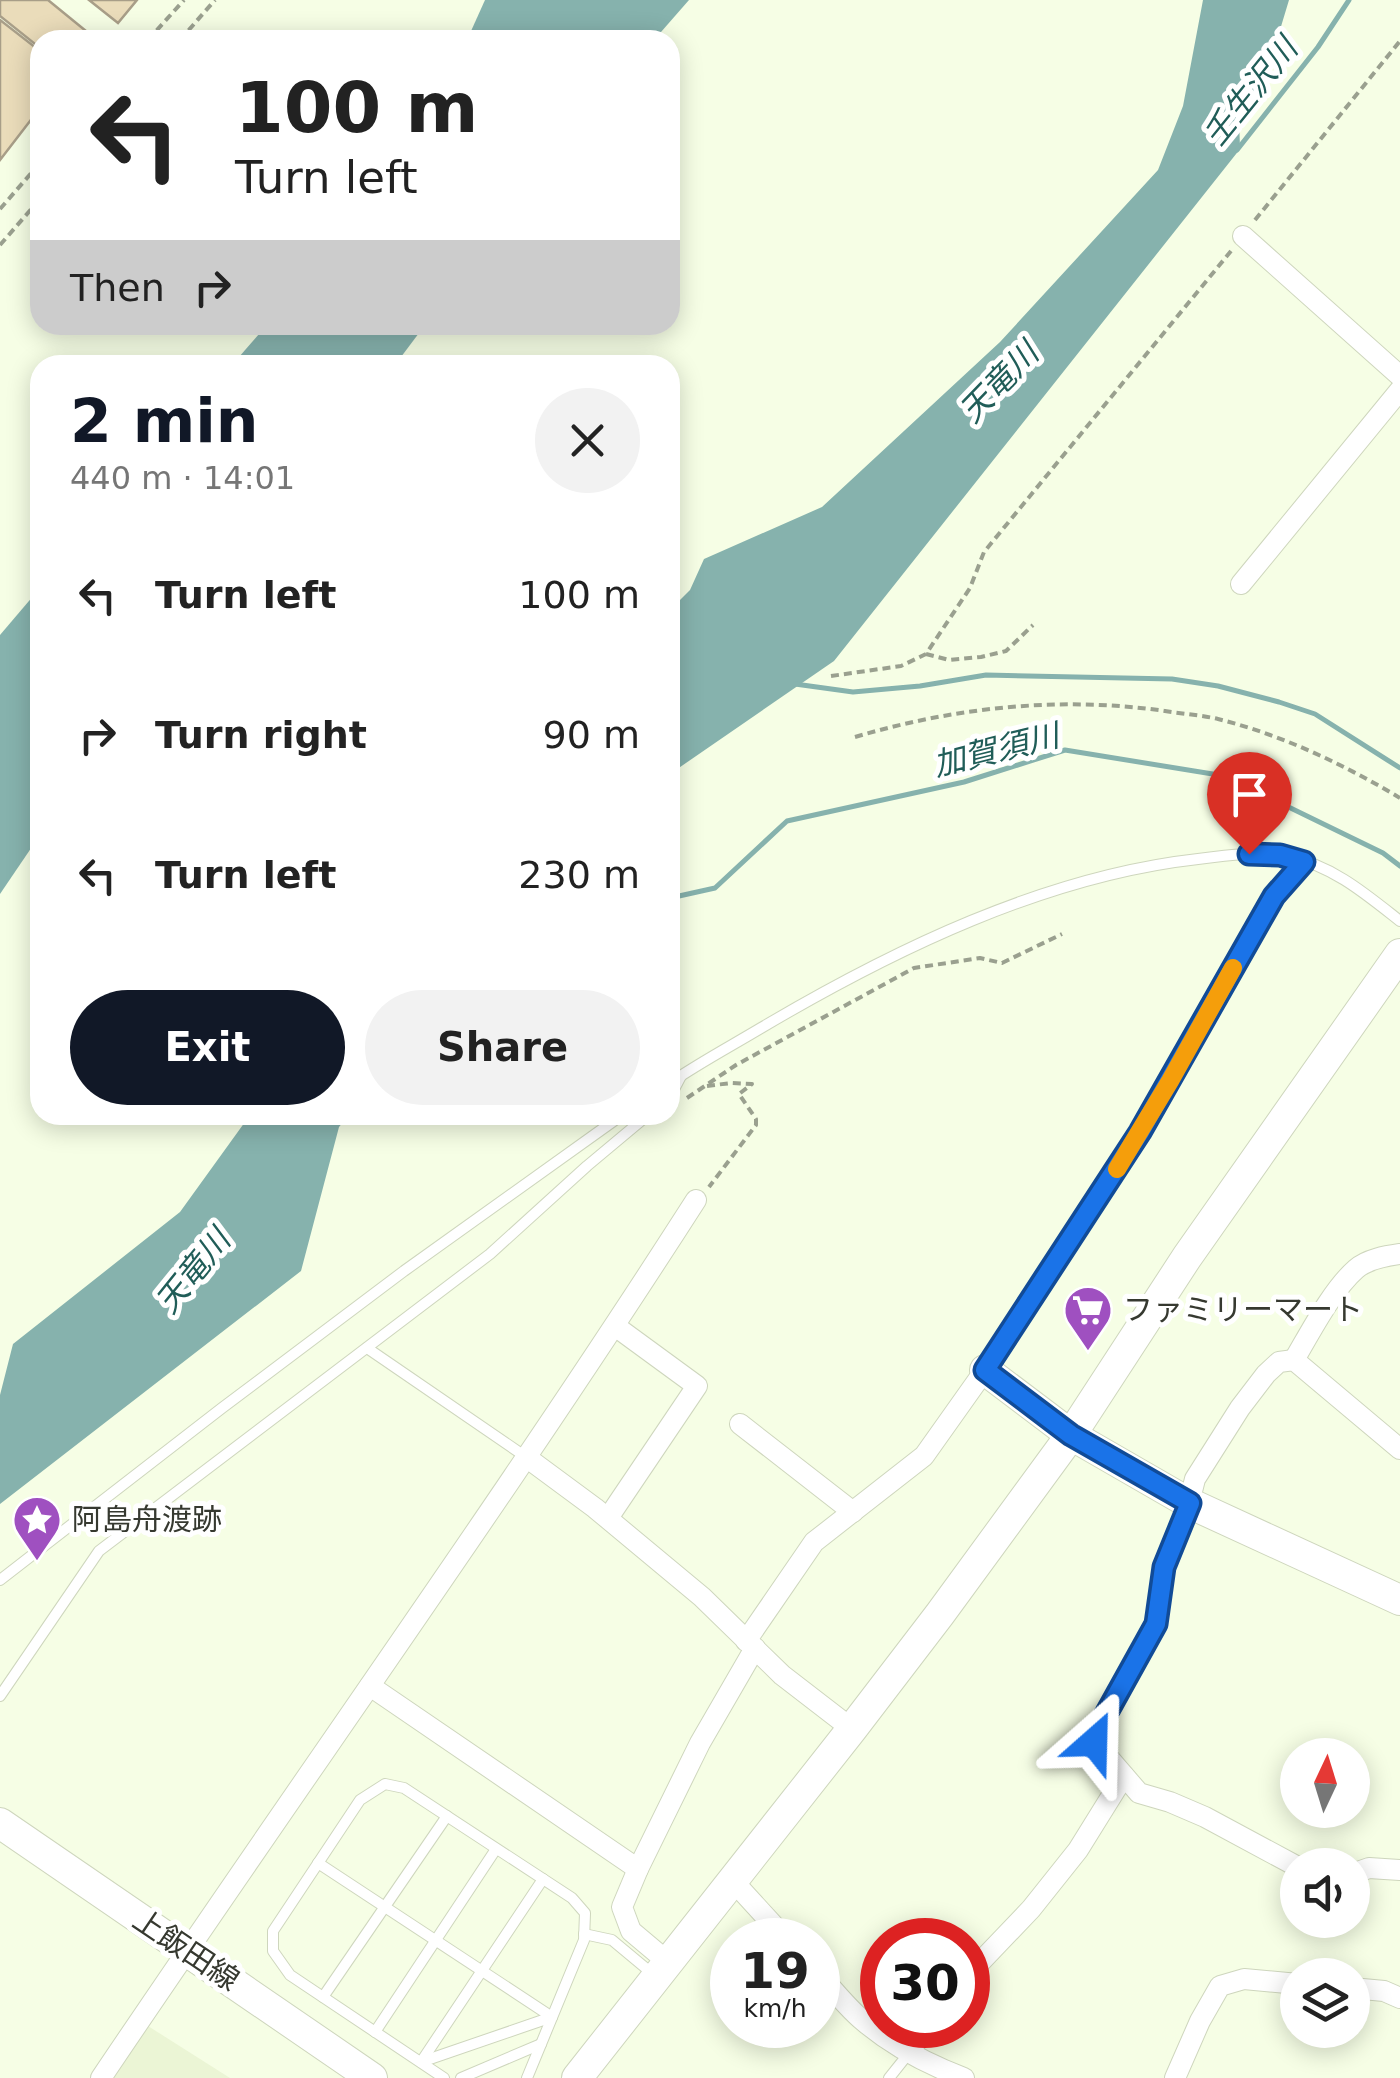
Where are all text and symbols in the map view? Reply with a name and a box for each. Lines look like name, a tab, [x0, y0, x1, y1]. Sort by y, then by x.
water label: 壬生沢川	[1195, 28, 1307, 154]
text: 100 m	[235, 67, 478, 149]
icon: left	[70, 70, 200, 200]
text: Turn left	[235, 151, 418, 204]
icon: right	[185, 260, 240, 315]
text: Then	[70, 266, 165, 310]
water label: 天竜川	[952, 332, 1048, 430]
text: 2 min	[70, 386, 258, 456]
button: close	[535, 388, 640, 493]
text: 440 m · 14:01	[70, 459, 295, 497]
icon: left	[70, 568, 125, 623]
text: Turn left	[155, 573, 336, 617]
text: 100 m	[518, 573, 640, 617]
icon: right	[70, 708, 125, 763]
text: Turn right	[155, 713, 367, 757]
text: 90 m	[543, 713, 640, 757]
water label: 加賀須川	[929, 715, 1066, 784]
pin	[1207, 752, 1292, 855]
icon: arrive	[1222, 767, 1277, 822]
icon: left	[70, 848, 125, 903]
text: Turn left	[155, 853, 336, 897]
text: 230 m	[518, 853, 640, 897]
button: Exit	[70, 990, 345, 1105]
button: Share	[365, 990, 640, 1105]
water label: 天竜川	[148, 1219, 240, 1320]
supermarket icon: ファミリーマート	[1062, 1284, 1114, 1352]
place label: ファミリーマート	[1123, 1292, 1363, 1327]
place icon: 阿島舟渡跡	[11, 1494, 63, 1562]
place label: 阿島舟渡跡	[72, 1502, 222, 1537]
position arrow	[1042, 1690, 1146, 1794]
north arrow	[1280, 1738, 1370, 1828]
map controls	[1280, 1738, 1370, 2048]
button: sound	[1280, 1848, 1370, 1938]
street label: 上飯田線	[127, 1902, 246, 1998]
speed limit sign: 30	[860, 1918, 990, 2048]
text: 19	[740, 1942, 810, 2000]
button: layers	[1280, 1958, 1370, 2048]
text: km/h	[743, 1994, 807, 2023]

